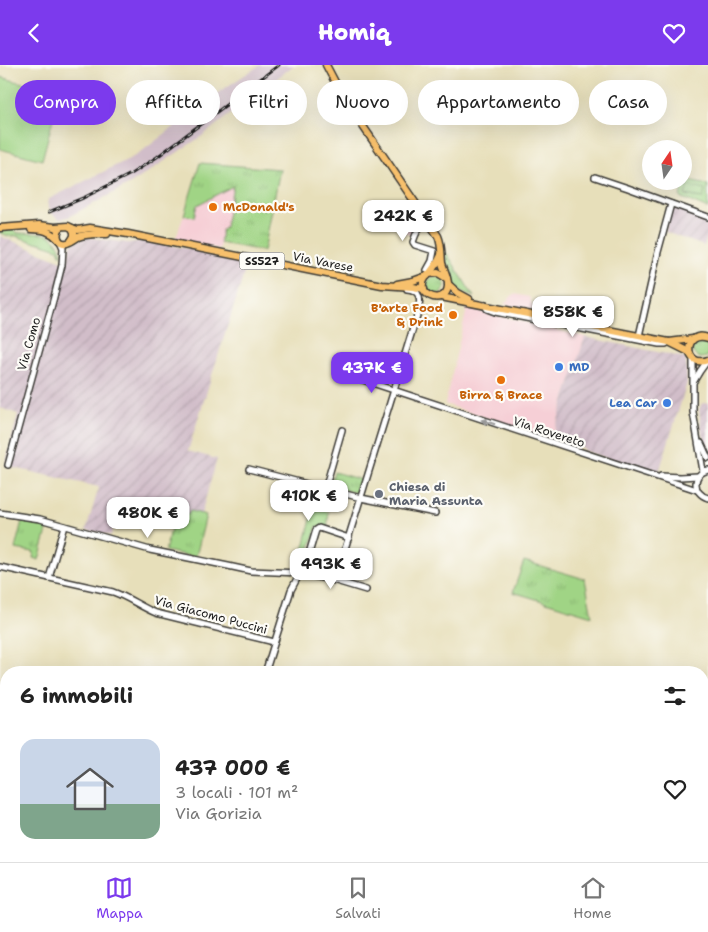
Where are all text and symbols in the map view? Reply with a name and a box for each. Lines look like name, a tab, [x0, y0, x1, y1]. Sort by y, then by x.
text: Homiq	[318, 18, 390, 47]
icon: back	[20, 19, 48, 47]
icon: heart	[660, 19, 688, 47]
chip: Compra	[15, 80, 116, 125]
chip: Affitta	[126, 80, 220, 125]
chip: Filtri	[230, 80, 307, 125]
chip: Nuovo	[317, 80, 408, 125]
chip: Appartamento	[418, 80, 579, 125]
chip: Casa	[589, 80, 667, 125]
north arrow	[642, 140, 692, 190]
map controls	[642, 140, 692, 190]
place label: McDonald's	[223, 199, 295, 215]
pin: 242K €	[362, 199, 444, 242]
marker: McDonald's	[207, 201, 219, 213]
text: 242K €	[373, 205, 433, 226]
street label: Via Varese	[291, 248, 355, 276]
road number: SS527	[240, 253, 284, 270]
pin: 858K €	[532, 295, 614, 338]
place label: B'arte Food & Drink	[371, 300, 443, 330]
text: 858K €	[543, 301, 603, 322]
marker: B'arte Food & Drink	[447, 309, 459, 321]
street label: Via Como	[14, 315, 44, 373]
pin: 437K €	[331, 351, 413, 394]
text: 437K €	[342, 357, 402, 378]
place label: MD	[569, 359, 590, 375]
marker: MD	[553, 361, 565, 373]
marker: Birra & Brace	[495, 374, 507, 386]
place label: Birra & Brace	[460, 387, 542, 403]
place label: Lea Car	[609, 395, 658, 411]
marker: Lea Car	[661, 397, 673, 409]
street label: Via Rovereto	[511, 413, 587, 451]
one-way arrow	[481, 418, 496, 426]
pin: 410K €	[268, 479, 350, 522]
place label: Chiesa di Maria Assunta	[389, 479, 484, 509]
text: 410K €	[281, 485, 337, 506]
marker: Chiesa di Maria Assunta	[373, 488, 385, 500]
pin: 480K €	[107, 497, 189, 539]
text: 480K €	[117, 502, 179, 523]
pin: 493K €	[290, 547, 372, 590]
text: 493K €	[301, 553, 361, 574]
street label: Via Giacomo Puccini	[153, 592, 269, 638]
text: 6 immobili	[20, 682, 133, 710]
icon: filters	[661, 682, 689, 710]
text: 437 000 €	[175, 754, 290, 782]
icon: home	[60, 759, 120, 819]
icon: heart	[661, 775, 689, 803]
text: 3 locali · 101 m²	[175, 782, 298, 803]
text: Via Gorizia	[175, 803, 262, 824]
tab: Mappa	[96, 874, 143, 922]
tab: Salvati	[335, 874, 381, 922]
tab: Home	[573, 874, 612, 922]

